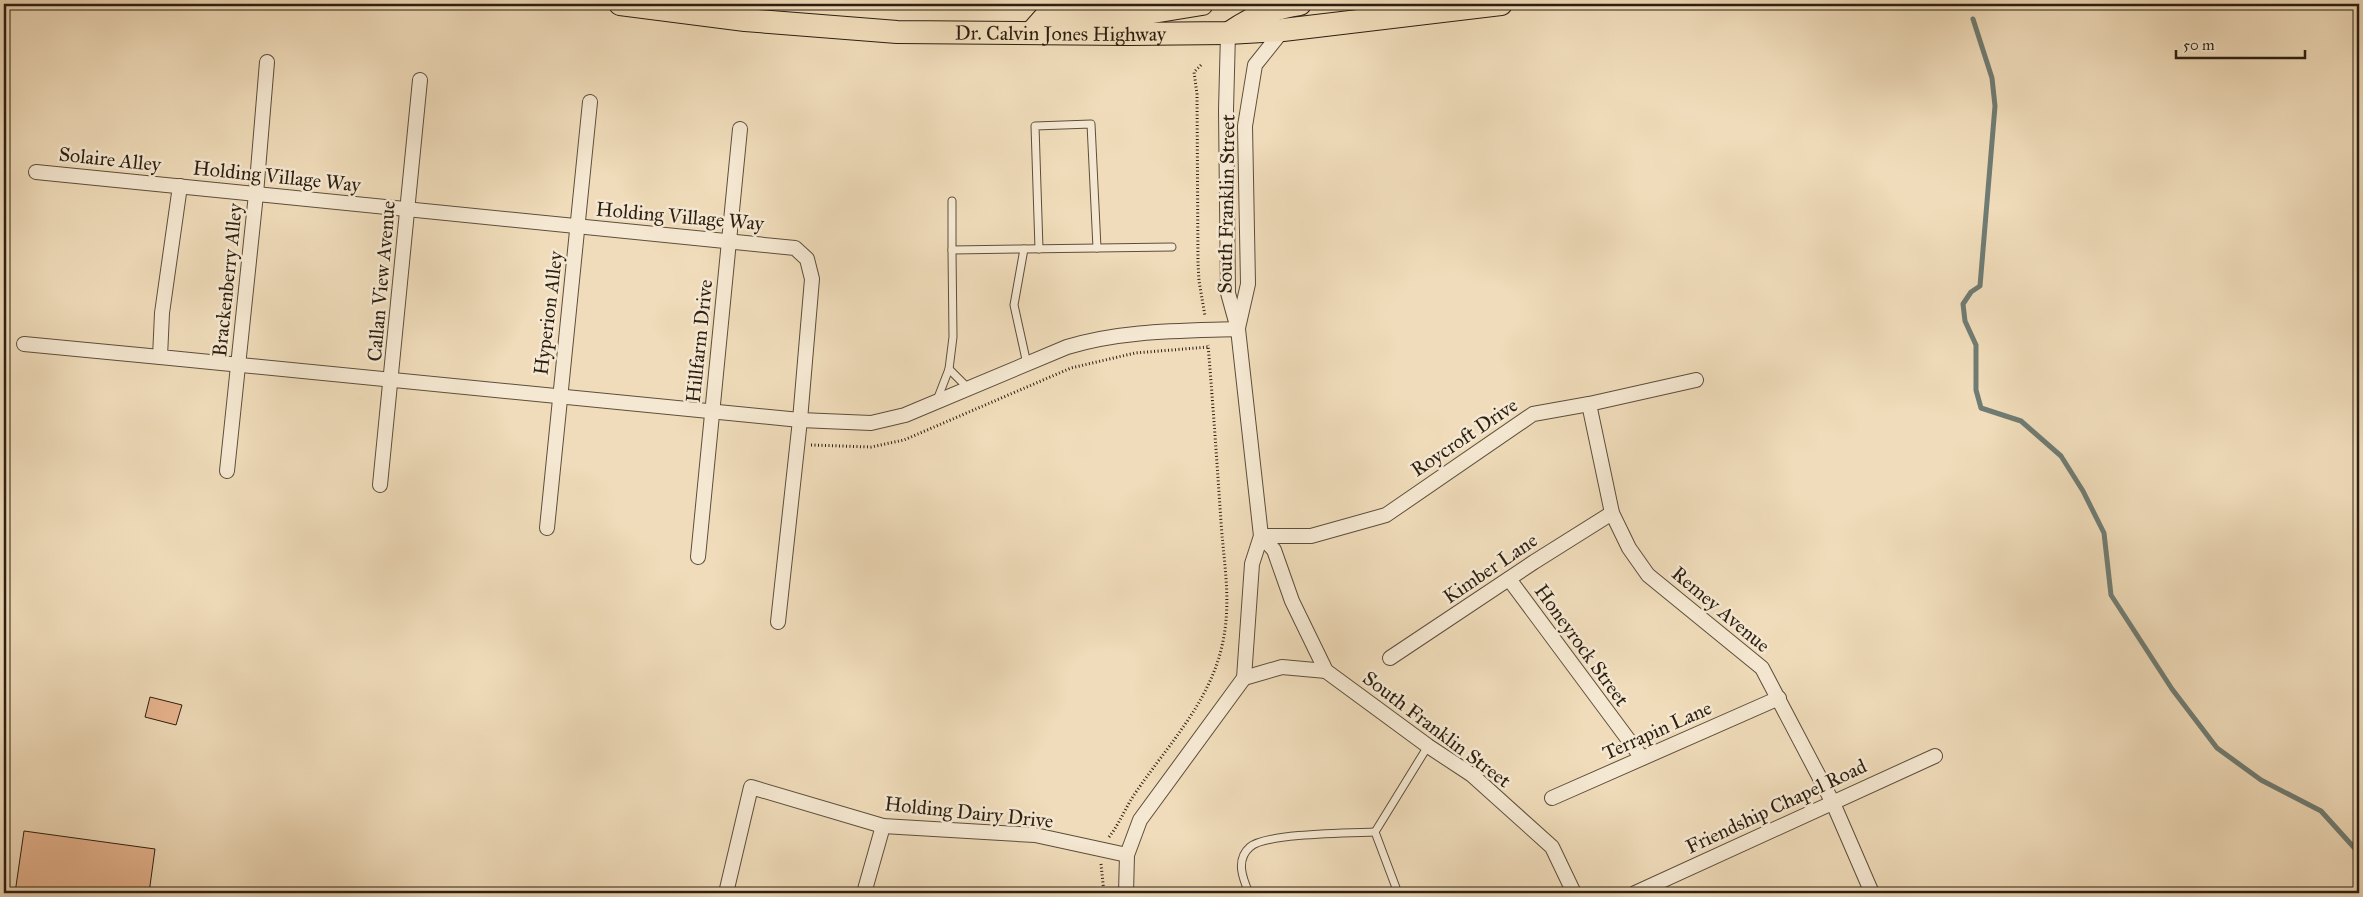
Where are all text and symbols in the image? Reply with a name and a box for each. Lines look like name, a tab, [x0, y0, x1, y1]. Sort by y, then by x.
street label: Dr. Calvin Jones Highway	[955, 21, 1167, 47]
scale bar	[2176, 28, 2304, 60]
text: 50 m	[2183, 36, 2215, 54]
street label: South Franklin Street	[1212, 114, 1240, 294]
street label: Solaire Alley	[58, 142, 163, 176]
street label: Holding Village Way	[192, 155, 363, 198]
street label: Holding Village Way	[595, 197, 766, 236]
street label: Callan View Avenue	[362, 199, 400, 363]
street label: Brackenberry Alley	[207, 201, 247, 358]
street label: Hyperion Alley	[528, 249, 568, 376]
street label: Hillfarm Drive	[681, 278, 717, 404]
street label: Roycroft Drive	[1406, 393, 1522, 481]
street label: Kimber Lane	[1438, 528, 1542, 608]
street label: Remey Avenue	[1667, 561, 1775, 657]
street label: Honeyrock Street	[1530, 579, 1634, 711]
street label: South Franklin Street	[1358, 665, 1516, 793]
street label: Terrapin Lane	[1599, 695, 1715, 765]
street label: Friendship Chapel Road	[1682, 754, 1870, 858]
street label: Holding Dairy Drive	[883, 791, 1055, 834]

